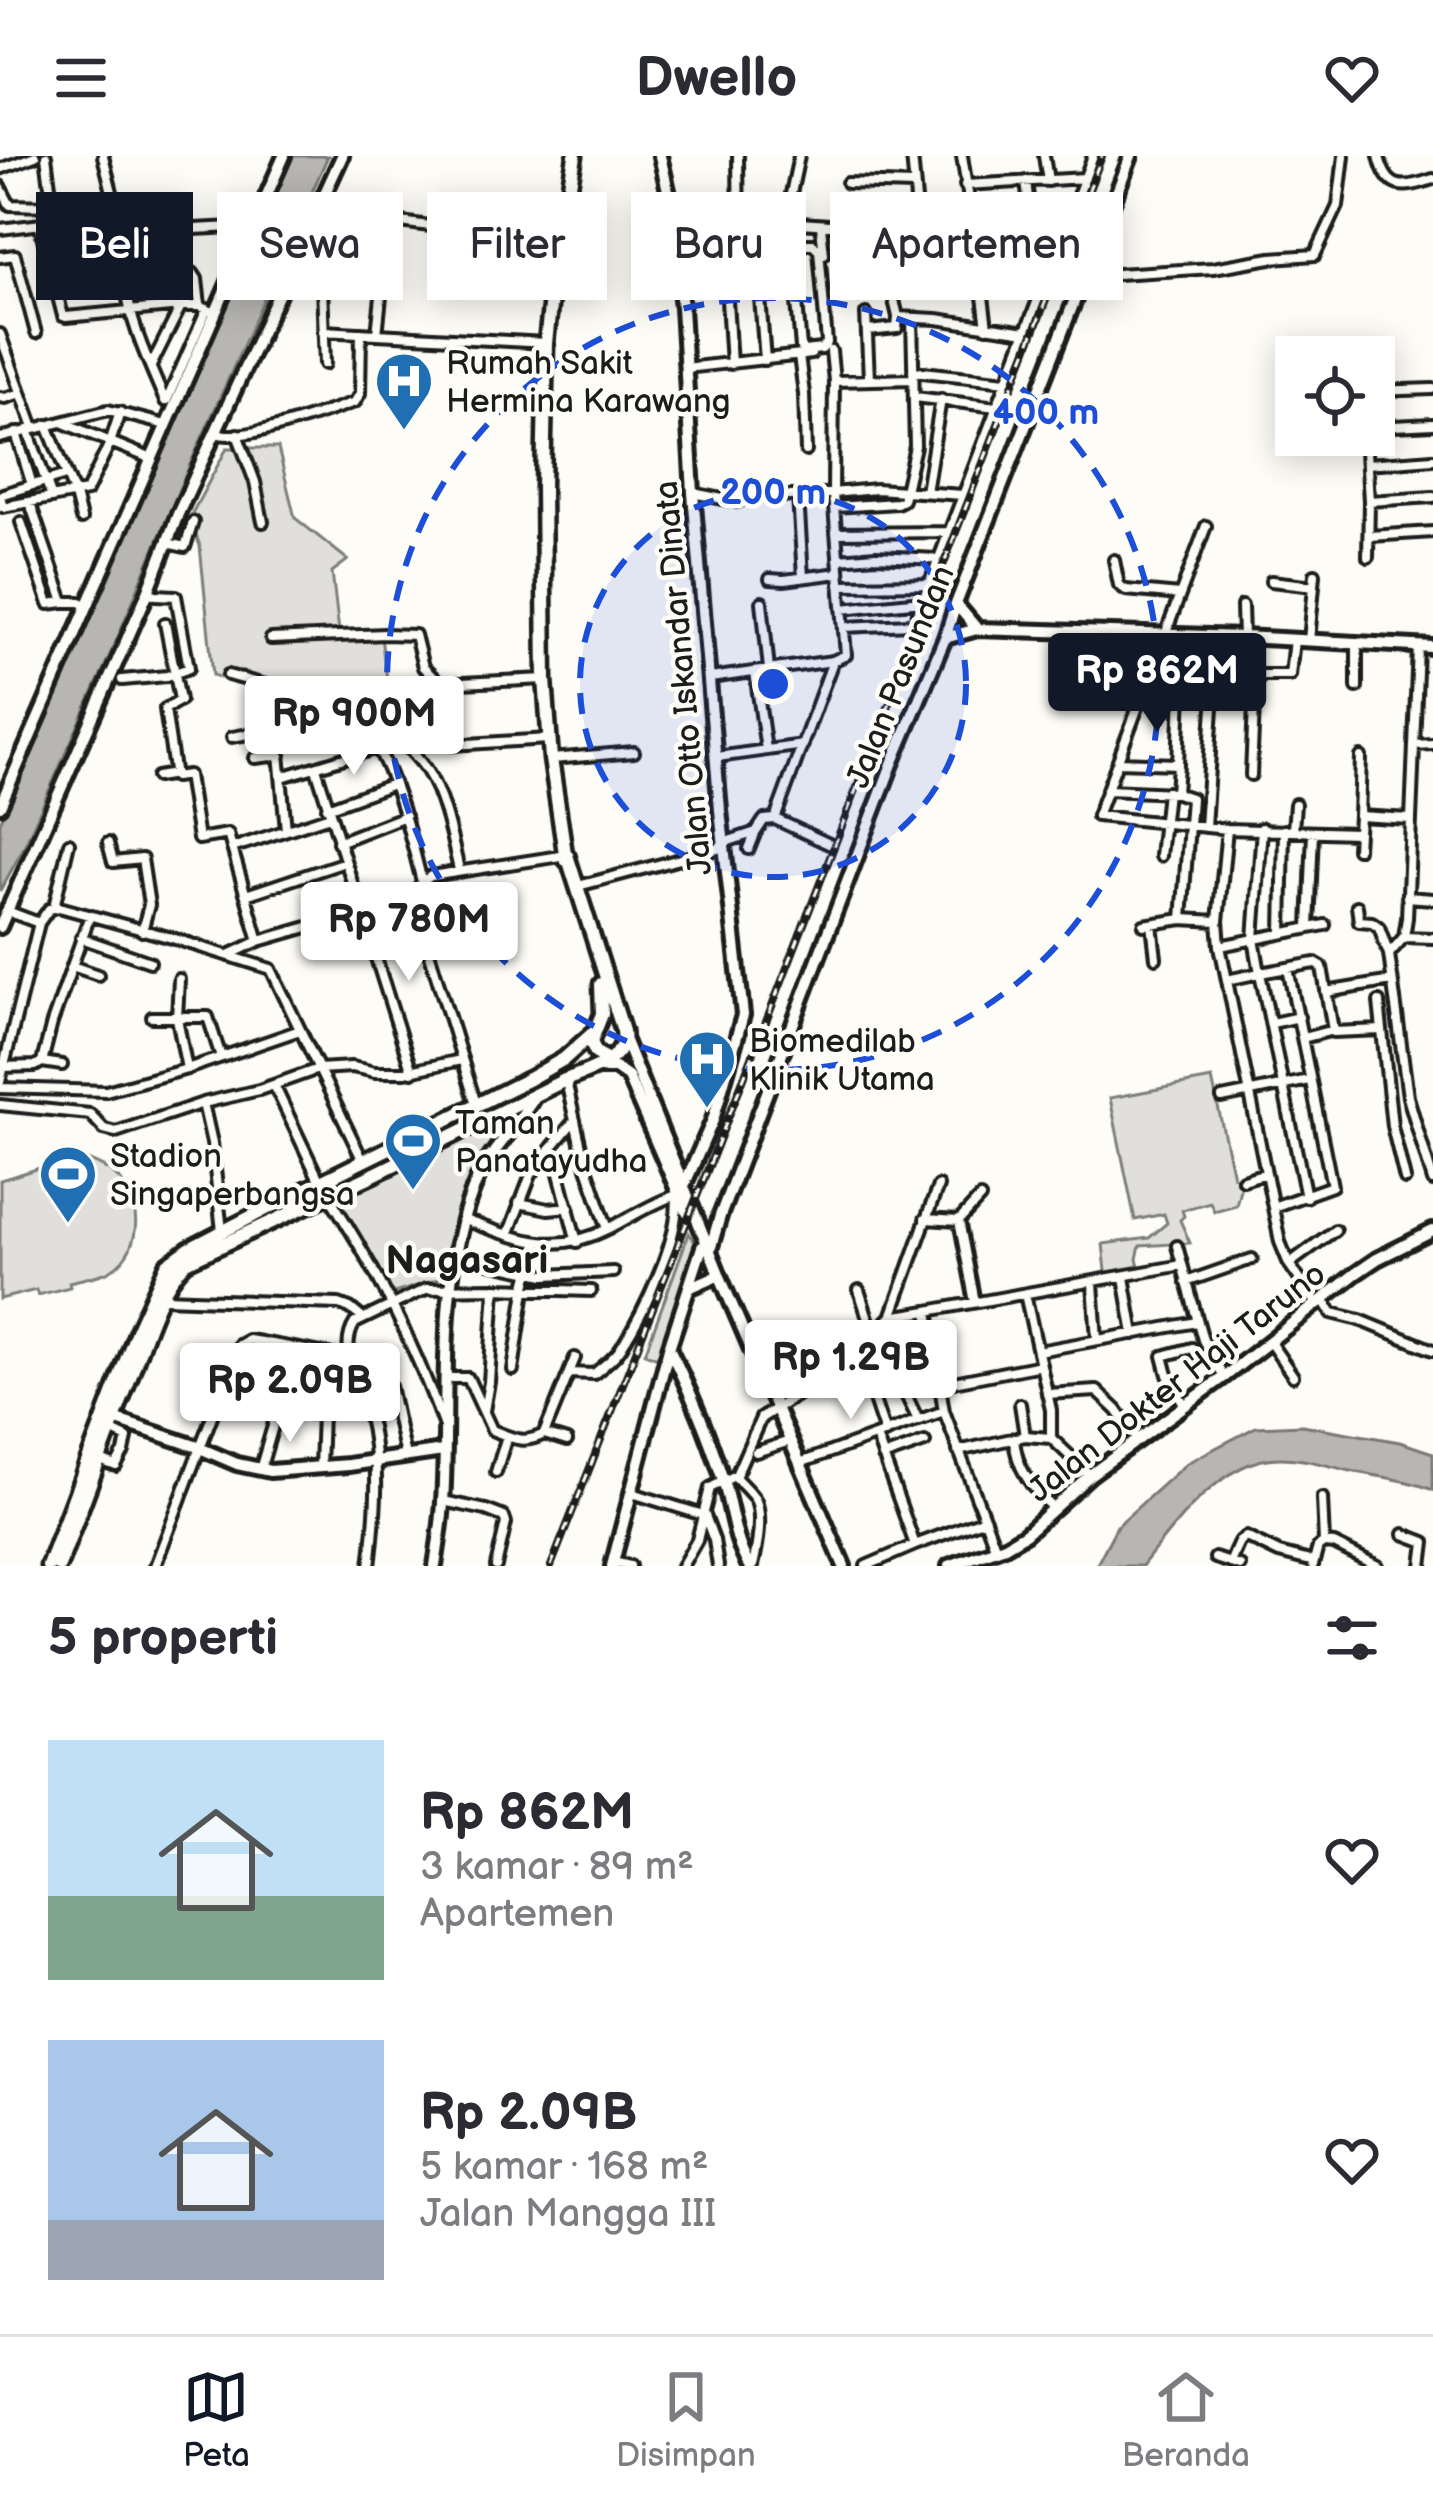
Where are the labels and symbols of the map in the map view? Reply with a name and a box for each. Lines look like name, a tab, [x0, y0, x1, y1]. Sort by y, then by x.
place label: Rumah Sakit Hermina Karawang	[446, 344, 731, 422]
hospital icon: Rumah Sakit Hermina Karawang	[373, 350, 435, 432]
text: 400 m	[993, 392, 1099, 435]
text: 200 m	[720, 472, 826, 515]
street label: Jalan Otto Iskandar Dinata	[647, 479, 721, 877]
street label: Jalan Pasundan	[838, 560, 964, 794]
pin: Rp 862M	[1046, 633, 1268, 735]
centre of rings	[752, 663, 794, 705]
pin: Rp 900M	[243, 676, 465, 778]
pin: Rp 780M	[298, 882, 520, 984]
place label: Biomedilab Klinik Utama	[749, 1022, 935, 1100]
hospital icon: Biomedilab Klinik Utama	[676, 1028, 738, 1110]
place label: Taman Panatayudha	[455, 1104, 647, 1182]
sports icon: Taman Panatayudha	[382, 1110, 444, 1192]
place label: Stadion Singaperbangsa	[110, 1137, 355, 1215]
sports icon: Stadion Singaperbangsa	[37, 1143, 99, 1225]
district label: Nagasari	[386, 1238, 548, 1285]
street label: Jalan Dokter Haji Taruno	[1020, 1254, 1334, 1511]
pin: Rp 1.29B	[727, 1320, 975, 1422]
pin: Rp 2.09B	[166, 1343, 414, 1445]

